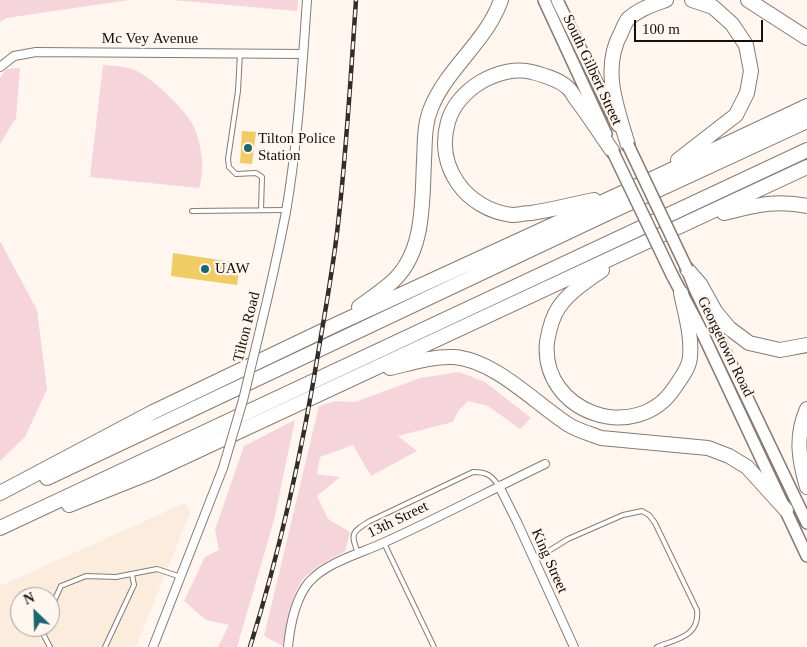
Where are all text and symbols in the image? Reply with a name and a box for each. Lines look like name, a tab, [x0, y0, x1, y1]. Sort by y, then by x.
scale bar	[637, 10, 766, 42]
street label: South Gilbert Street	[558, 12, 626, 128]
text: 100 m	[642, 21, 680, 37]
street label: Mc Vey Avenue	[102, 30, 198, 48]
place label: Tilton Police Station	[258, 130, 335, 165]
marker: Tilton Police Station	[242, 142, 254, 154]
place label: UAW	[215, 260, 250, 278]
marker: UAW	[199, 263, 211, 275]
street label: Tilton Road	[230, 290, 264, 364]
street label: Georgetown Road	[693, 294, 757, 400]
street label: 13th Street	[365, 498, 431, 542]
street label: King Street	[527, 526, 571, 596]
north arrow	[10, 587, 60, 637]
text: N	[21, 590, 37, 608]

